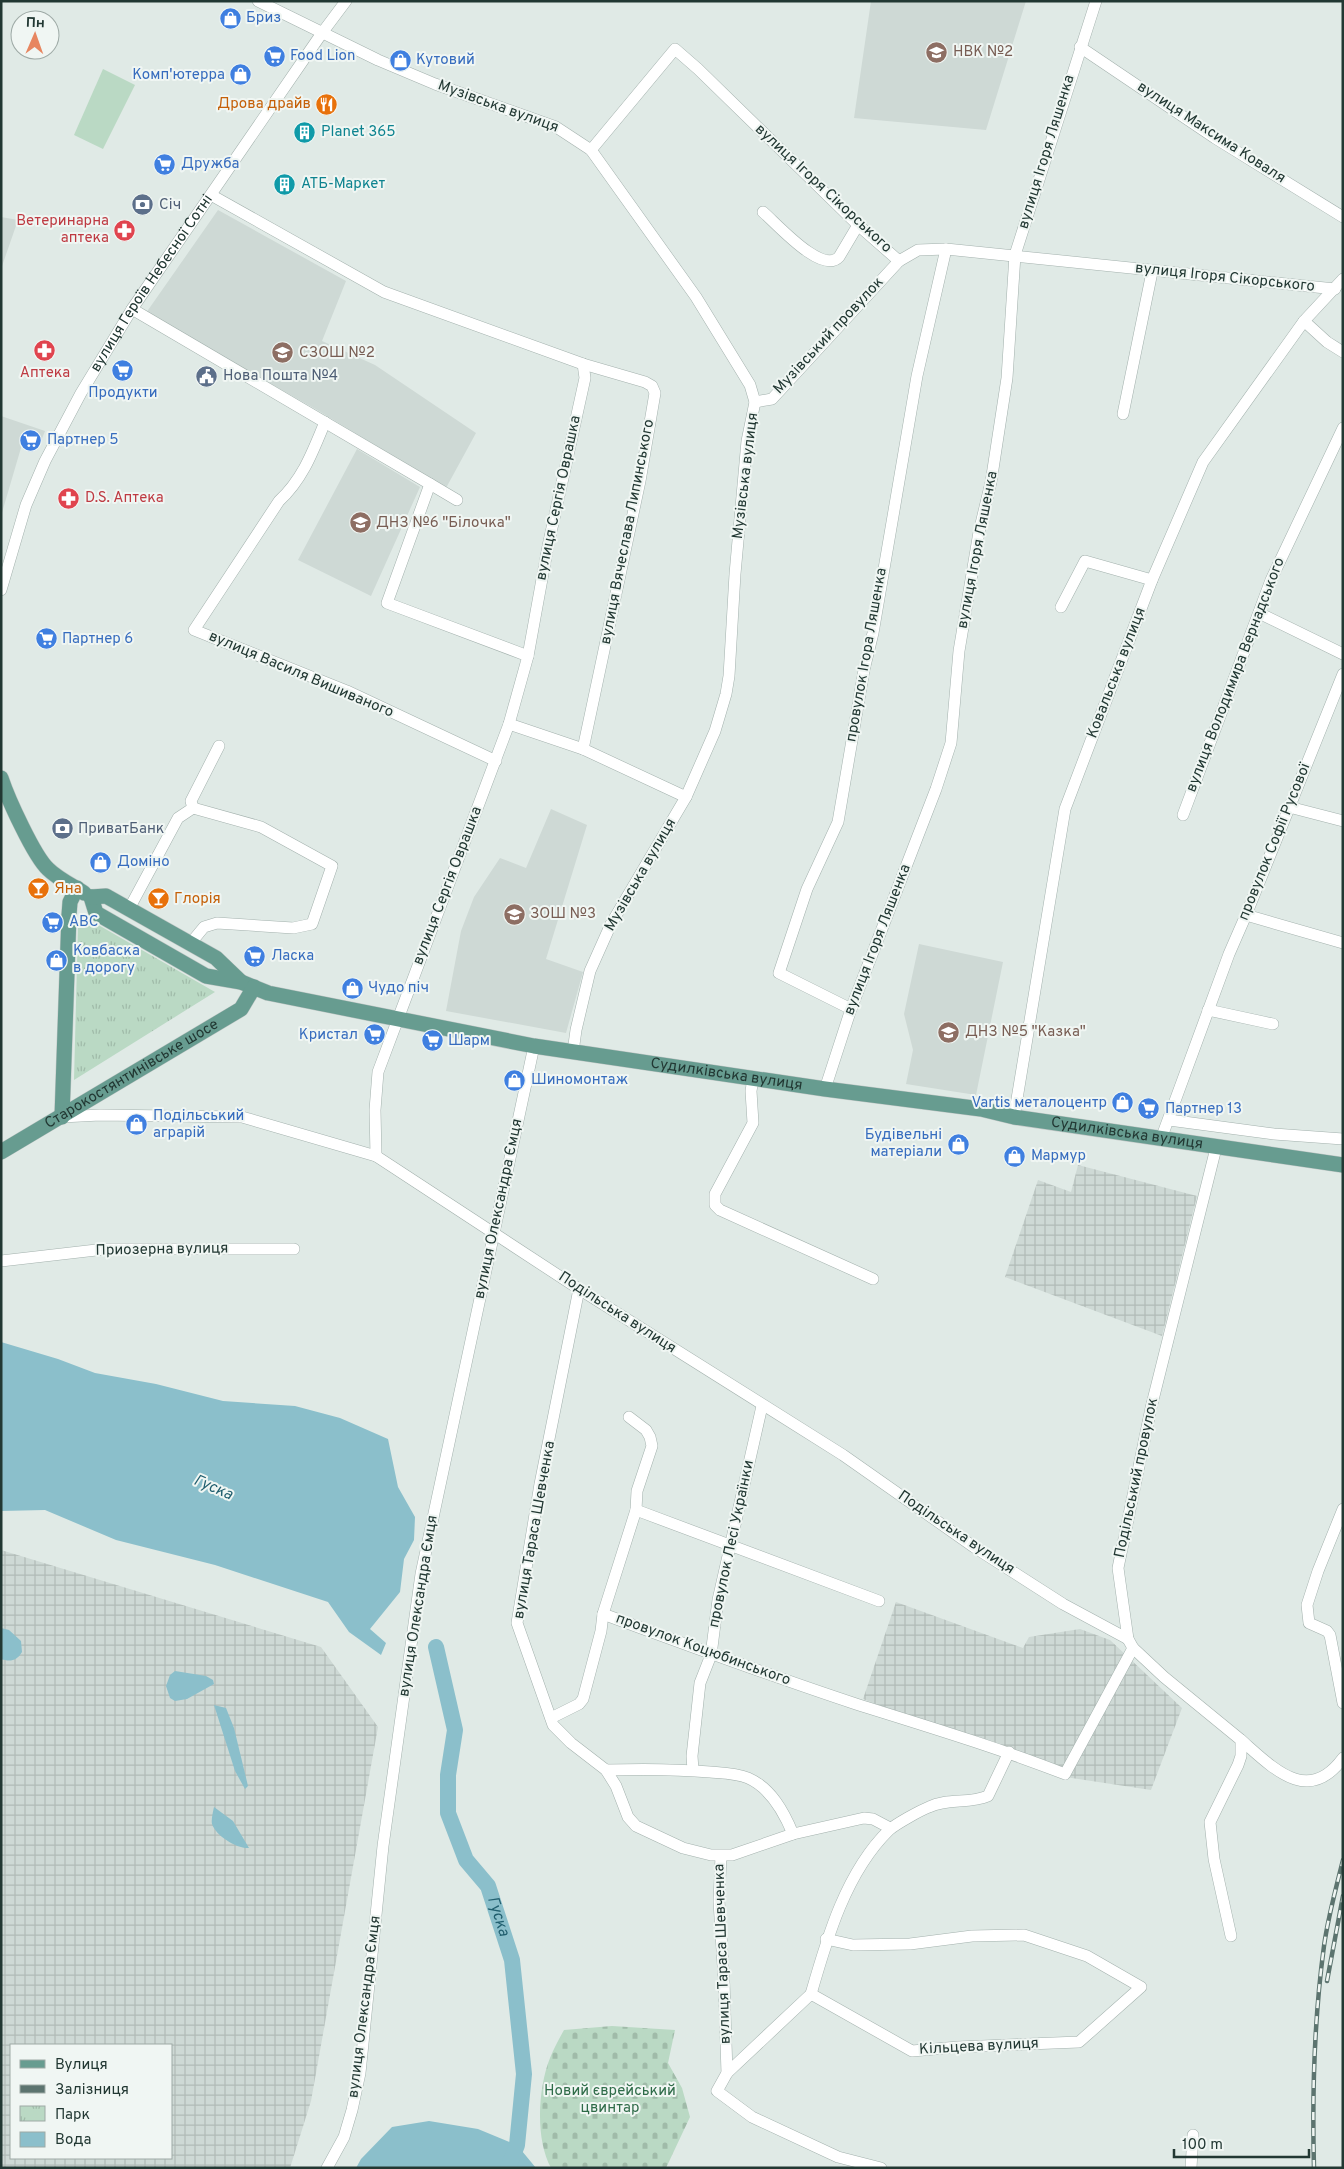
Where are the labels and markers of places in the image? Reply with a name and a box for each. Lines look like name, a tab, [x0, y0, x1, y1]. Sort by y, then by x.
shop icon: Бриз	[218, 6, 242, 30]
place label: Бриз	[246, 9, 281, 28]
school or university icon: НВК №2	[925, 40, 949, 64]
place label: НВК №2	[953, 43, 1013, 62]
supermarket icon: Food Lion	[262, 44, 286, 68]
place label: Food Lion	[290, 47, 355, 66]
shop icon: Кутовий	[388, 48, 412, 72]
place label: Кутовий	[416, 51, 475, 70]
shop icon: Комп'ютерра	[229, 63, 253, 87]
place label: Комп'ютерра	[132, 66, 225, 85]
restaurant icon: Дрова драйв	[315, 92, 339, 116]
place label: Дрова драйв	[217, 95, 311, 114]
building icon: Planet 365	[293, 120, 317, 144]
place label: Planet 365	[321, 123, 396, 142]
supermarket icon: Дружба	[153, 152, 177, 176]
place label: Дружба	[181, 155, 240, 174]
building icon: АТБ-Маркет	[273, 172, 297, 196]
place label: АТБ-Маркет	[301, 175, 386, 194]
bank icon: Січ	[131, 193, 155, 217]
place label: Січ	[159, 196, 181, 215]
place label: Ветеринарна аптека	[16, 212, 109, 248]
pharmacy icon: Ветеринарна аптека	[113, 218, 137, 242]
pharmacy icon: Аптека	[33, 338, 57, 362]
school or university icon: СЗОШ №2	[271, 341, 295, 365]
place label: СЗОШ №2	[299, 344, 375, 363]
supermarket icon: Продукти	[111, 358, 135, 382]
place label: Аптека	[20, 364, 70, 383]
public building icon: Нова Пошта №4	[195, 364, 219, 388]
place label: Нова Пошта №4	[223, 367, 338, 386]
place label: Продукти	[88, 384, 158, 403]
supermarket icon: Партнер 5	[19, 428, 43, 452]
place label: Партнер 5	[47, 431, 119, 450]
pharmacy icon: D.S. Аптека	[57, 486, 81, 510]
place label: D.S. Аптека	[85, 489, 164, 508]
school or university icon: ДНЗ №6 "Білочка"	[348, 511, 372, 535]
place label: ДНЗ №6 "Білочка"	[376, 514, 511, 533]
supermarket icon: Партнер 6	[34, 627, 58, 651]
place label: Партнер 6	[62, 630, 133, 649]
bank icon: ПриватБанк	[50, 817, 74, 841]
place label: ПриватБанк	[78, 820, 164, 839]
shop icon: Доміно	[89, 850, 113, 874]
place label: Доміно	[117, 853, 170, 872]
bar icon: Яна	[26, 877, 50, 901]
place label: Яна	[54, 880, 82, 899]
bar icon: Глорія	[146, 887, 170, 911]
place label: Глорія	[174, 890, 221, 909]
school or university icon: ЗОШ №3	[502, 902, 526, 926]
place label: ЗОШ №3	[530, 905, 596, 924]
supermarket icon: АВС	[41, 910, 65, 934]
place label: АВС	[69, 913, 98, 932]
place label: Ковбаска в дорогу	[73, 942, 140, 978]
supermarket icon: Ласка	[243, 944, 267, 968]
place label: Ласка	[271, 947, 314, 966]
shop icon: Ковбаска в дорогу	[45, 948, 69, 972]
shop icon: Чудо піч	[340, 976, 364, 1000]
place label: Чудо піч	[368, 979, 429, 998]
school or university icon: ДНЗ №5 "Казка"	[937, 1020, 961, 1044]
supermarket icon: Кристал	[362, 1023, 386, 1047]
place label: ДНЗ №5 "Казка"	[965, 1023, 1086, 1042]
place label: Кристал	[299, 1026, 358, 1045]
supermarket icon: Шарм	[420, 1029, 444, 1053]
place label: Шарм	[448, 1032, 490, 1051]
shop icon: Шиномонтаж	[503, 1068, 527, 1092]
place label: Шиномонтаж	[531, 1071, 629, 1090]
shop icon: Vartis металоцентр	[1111, 1091, 1135, 1115]
place label: Vartis металоцентр	[972, 1094, 1107, 1113]
supermarket icon: Партнер 13	[1137, 1097, 1161, 1121]
place label: Партнер 13	[1165, 1100, 1242, 1119]
place label: Подільський аграрій	[153, 1107, 244, 1143]
shop icon: Подільський аграрій	[125, 1113, 149, 1137]
place label: Будівельні матеріали	[865, 1126, 942, 1162]
shop icon: Будівельні матеріали	[946, 1132, 970, 1156]
shop icon: Мармур	[1003, 1144, 1027, 1168]
place label: Мармур	[1031, 1147, 1086, 1166]

